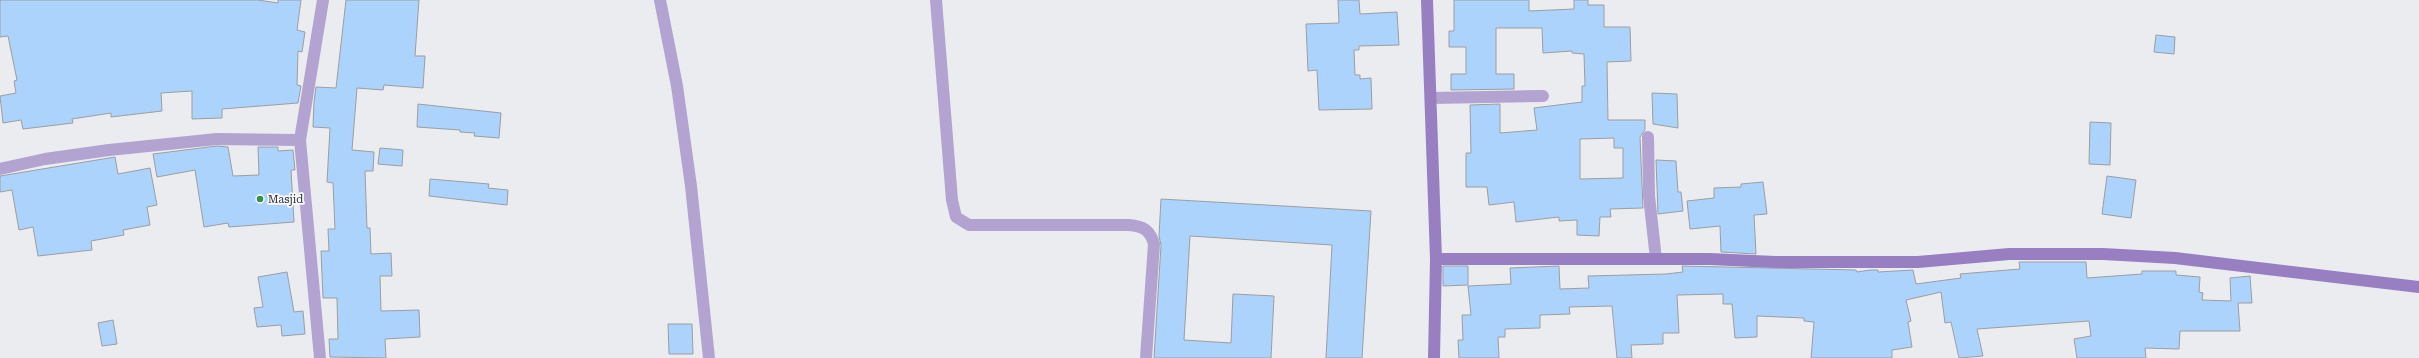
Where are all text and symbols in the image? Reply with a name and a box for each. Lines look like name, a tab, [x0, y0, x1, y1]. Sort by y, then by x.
place label: Masjid	[268, 193, 303, 206]
marker: Masjid	[255, 194, 265, 204]

